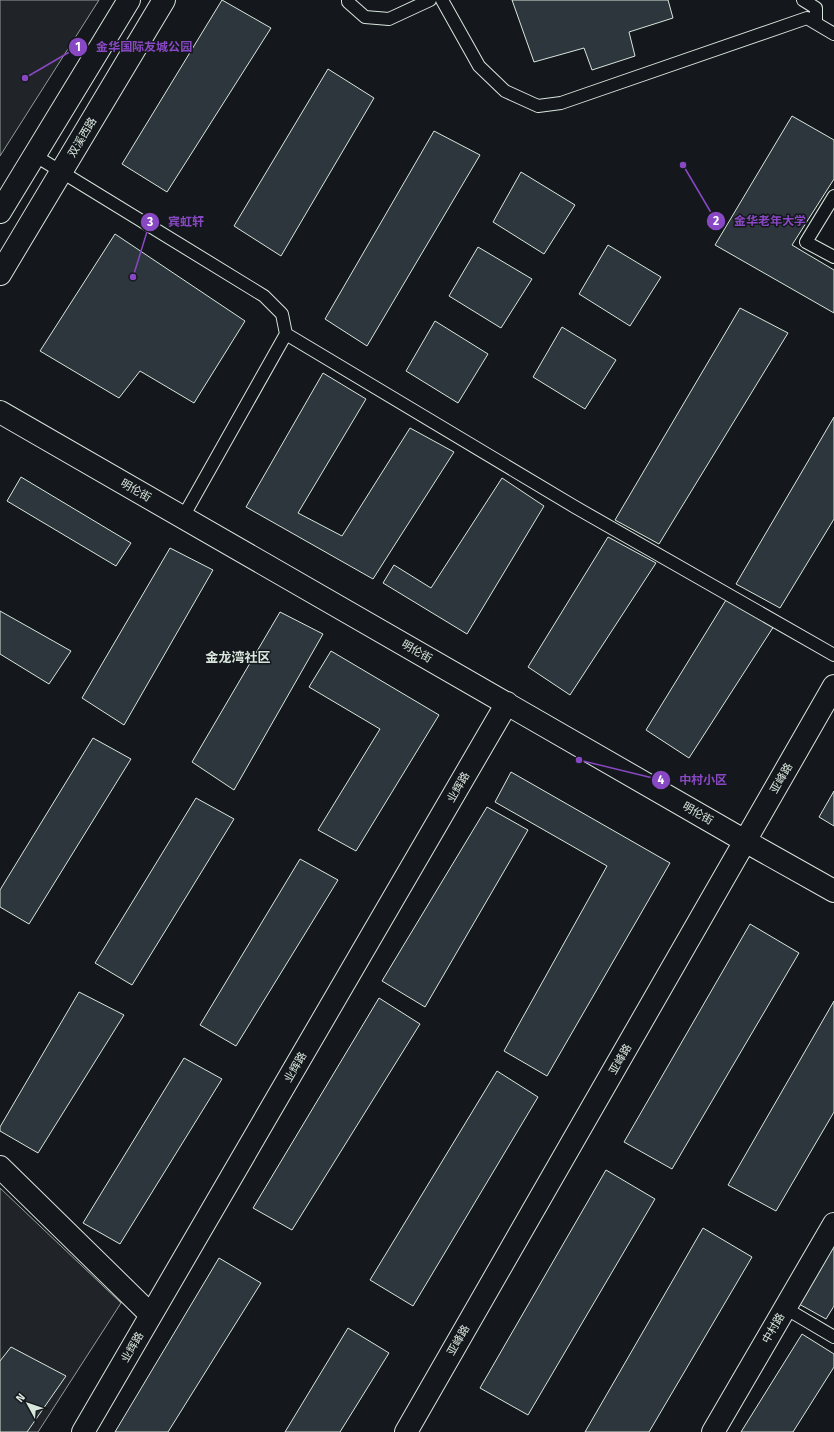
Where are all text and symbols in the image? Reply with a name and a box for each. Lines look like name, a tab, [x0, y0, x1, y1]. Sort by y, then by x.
callout: 金华国际友城公园	[68, 35, 200, 59]
text: 1	[75, 40, 81, 54]
text: 金华国际友城公园	[96, 40, 192, 54]
street label: 双溪西路	[66, 115, 99, 159]
callout: 金华老年大学	[706, 209, 814, 233]
callout: 宾虹轩	[140, 210, 212, 234]
text: 2	[713, 214, 719, 228]
text: 金华老年大学	[734, 214, 806, 228]
text: 3	[146, 215, 153, 229]
text: 宾虹轩	[168, 215, 204, 229]
street label: 明伦街	[118, 477, 153, 504]
street label: 明伦街	[399, 638, 434, 665]
district label: 金龙湾社区	[205, 650, 271, 665]
street label: 亚峰路	[768, 761, 795, 796]
callout: 中村小区	[651, 768, 735, 792]
street label: 业辉路	[445, 770, 472, 805]
text: 4	[658, 773, 665, 787]
text: 中村小区	[679, 773, 727, 787]
street label: 明伦街	[680, 800, 715, 827]
street label: 亚峰路	[607, 1042, 634, 1077]
street label: 业辉路	[282, 1050, 309, 1085]
street label: 中村路	[760, 1311, 787, 1346]
street label: 亚峰路	[445, 1323, 472, 1358]
street label: 业辉路	[119, 1330, 146, 1365]
north arrow	[8, 1384, 48, 1424]
text: N	[13, 1391, 28, 1405]

